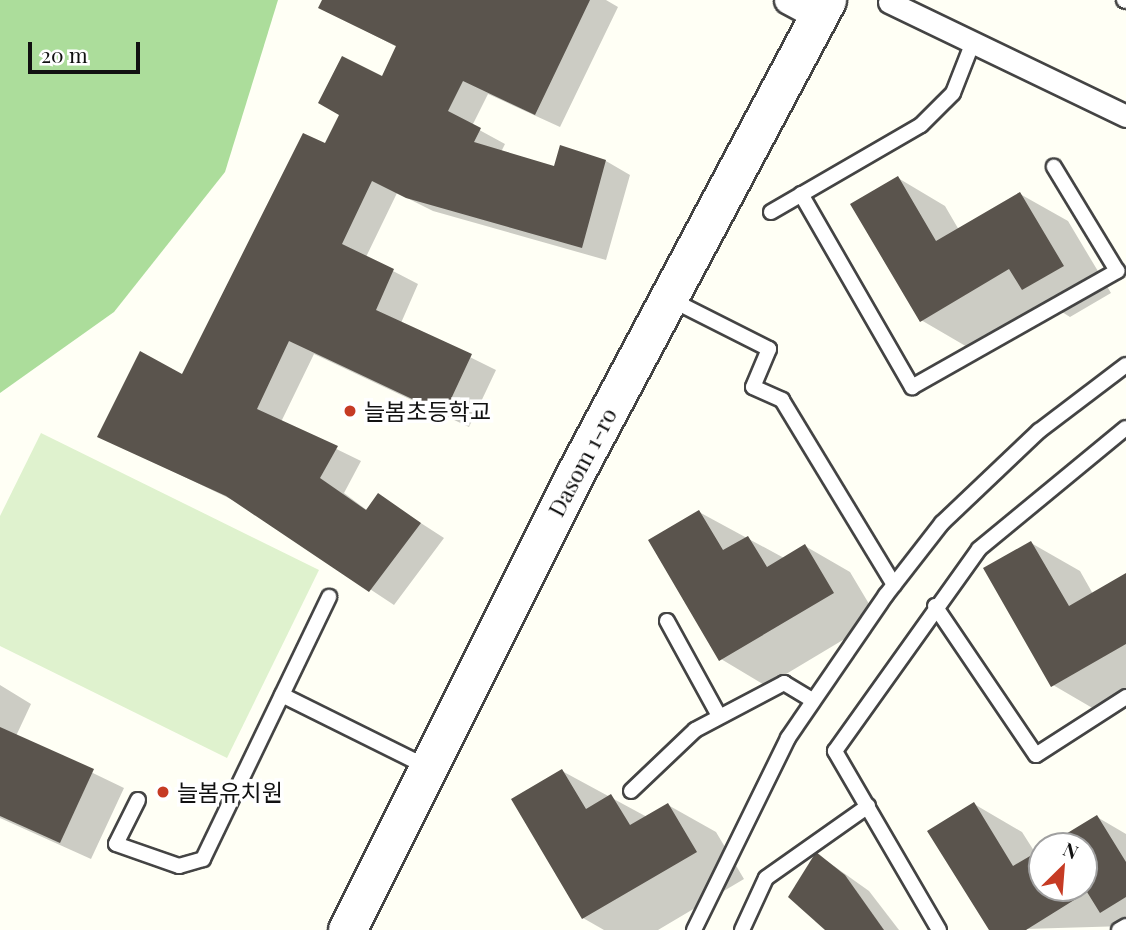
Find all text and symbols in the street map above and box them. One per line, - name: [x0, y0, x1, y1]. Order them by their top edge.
- scale bar: [32, 28, 144, 72]
- text: 20 m: [41, 40, 88, 68]
- place label: 늘봄초등학교: [364, 397, 491, 425]
- marker: 늘봄초등학교: [342, 403, 358, 419]
- street label: Dasom 1-ro: [542, 403, 622, 521]
- place label: 늘봄유치원: [177, 778, 283, 806]
- marker: 늘봄유치원: [155, 784, 171, 800]
- north arrow: [1028, 832, 1098, 902]
- text: N: [1059, 835, 1083, 864]

